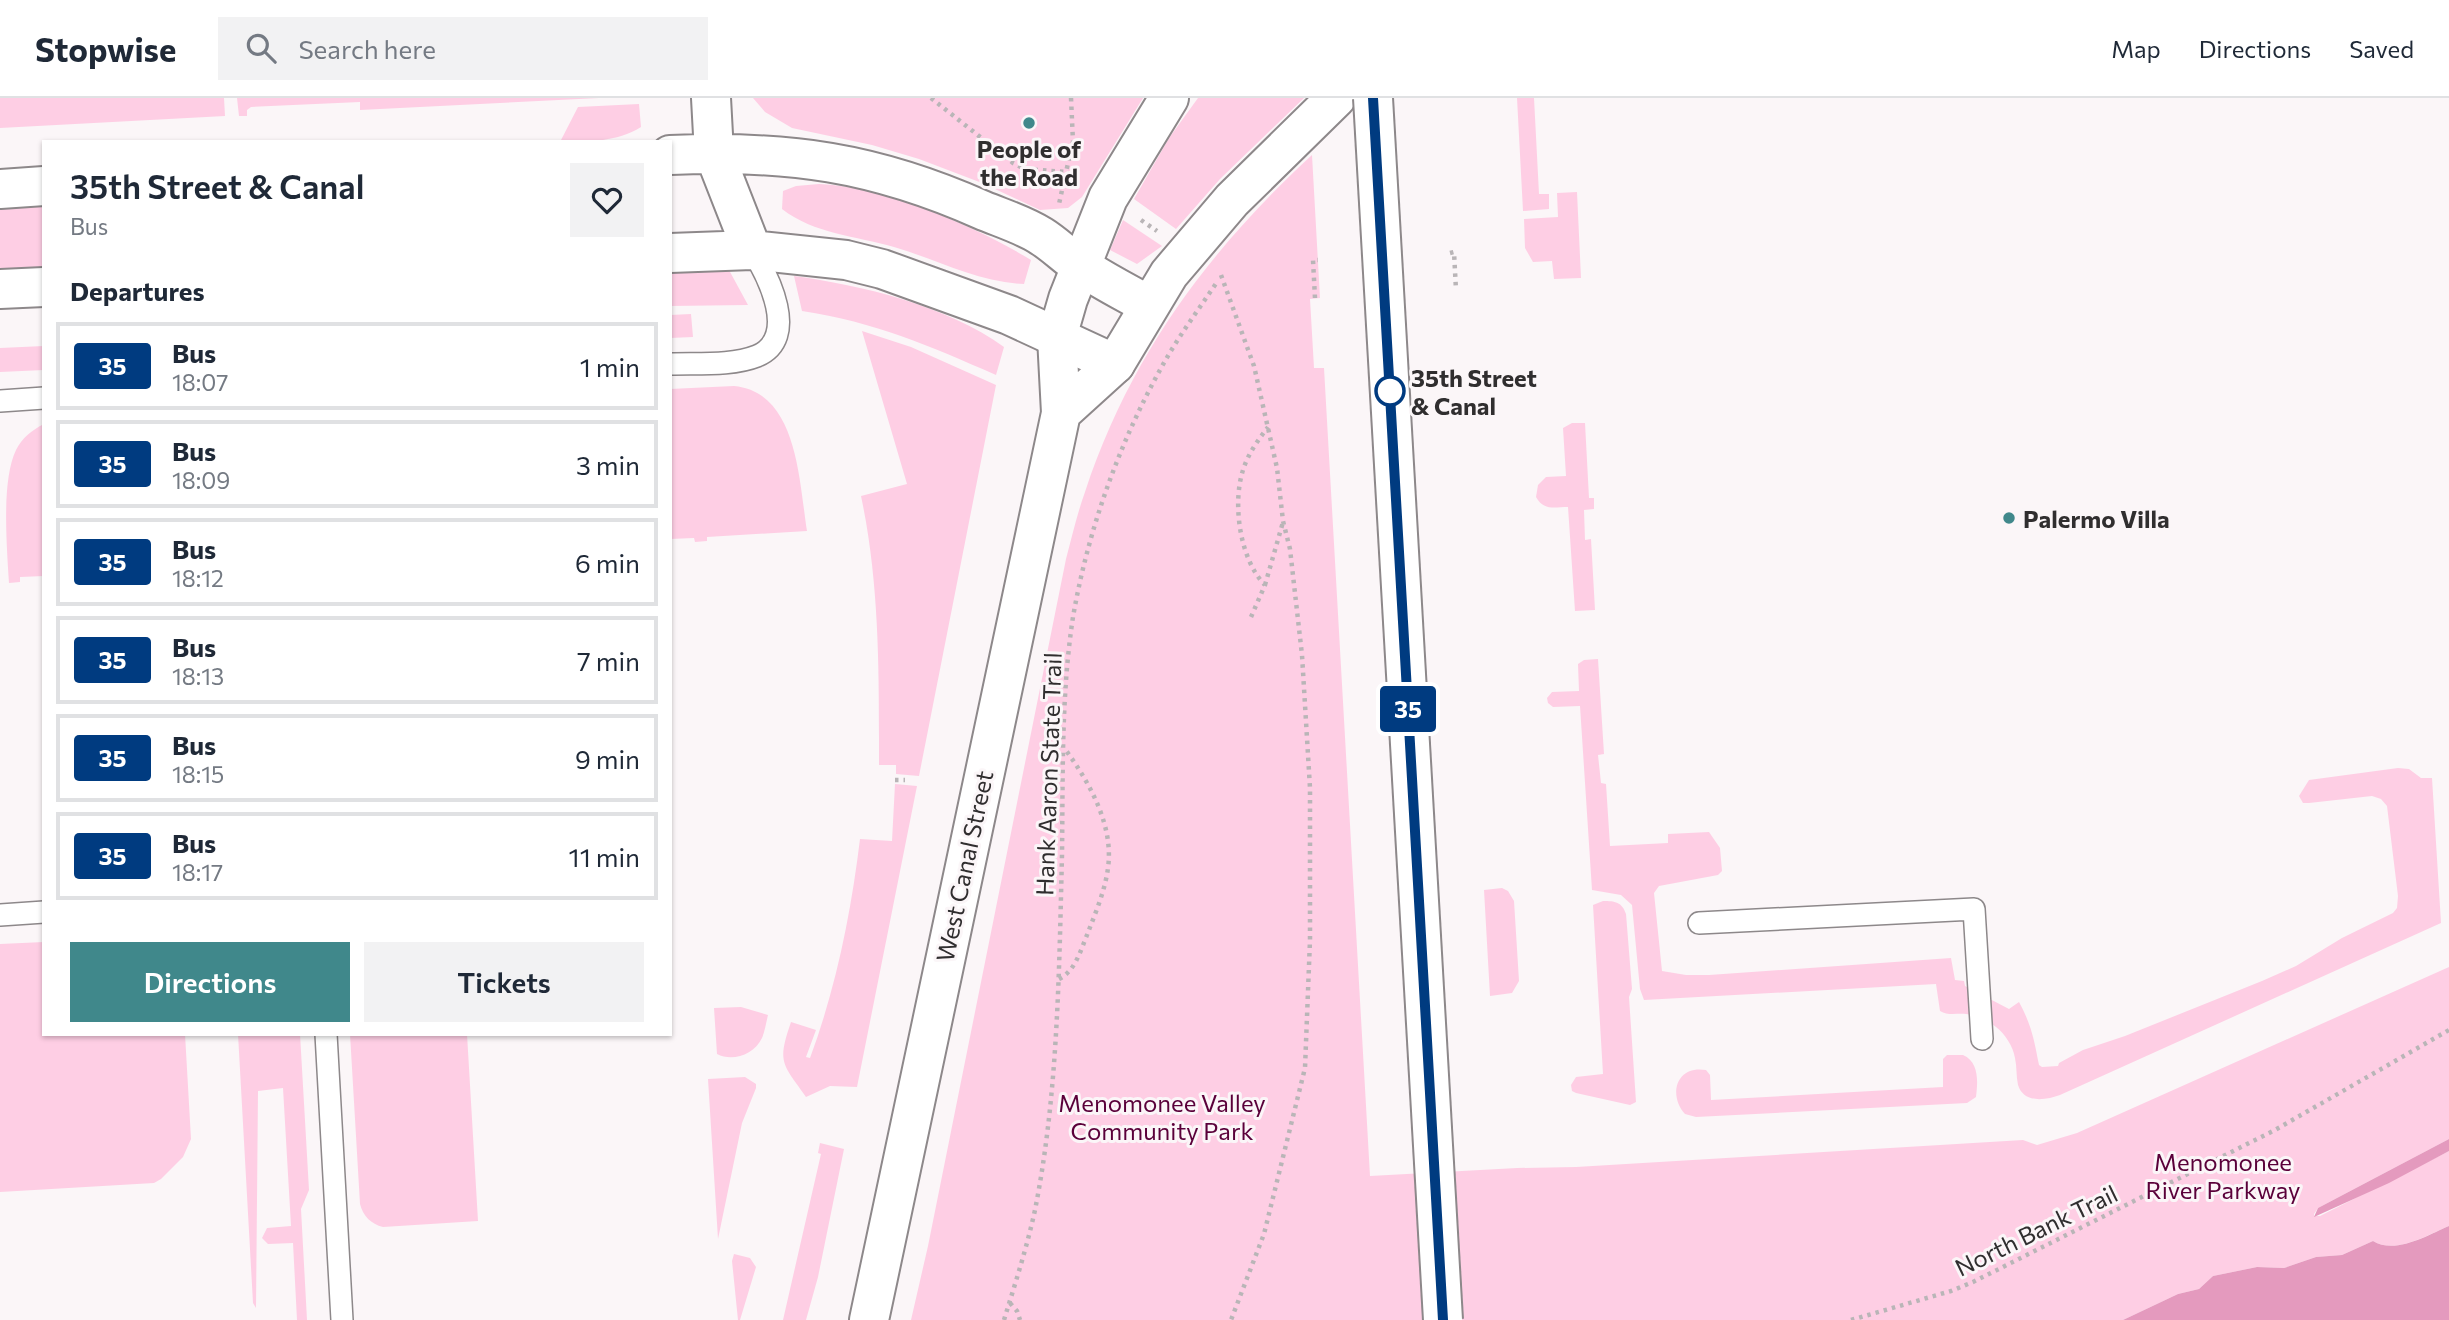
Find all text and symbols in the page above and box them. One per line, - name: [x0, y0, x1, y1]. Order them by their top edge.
- search box: [218, 17, 708, 80]
- text: Stopwise: [35, 28, 176, 69]
- icon: search: [242, 29, 280, 67]
- text: Search here: [298, 33, 436, 64]
- text: Map: [2111, 34, 2161, 63]
- text: Directions: [2199, 34, 2311, 63]
- text: Saved: [2349, 34, 2414, 63]
- marker: People of the Road: [1021, 115, 1037, 131]
- place label: People of the Road: [977, 134, 1081, 191]
- button: heart: [570, 163, 644, 237]
- text: 35th Street & Canal: [70, 165, 365, 206]
- text: Bus: [70, 212, 108, 240]
- text: Departures: [70, 275, 205, 306]
- text: Bus: [172, 337, 216, 368]
- text: 35: [99, 351, 126, 380]
- text: 1 min: [580, 351, 640, 382]
- place label: 35th Street & Canal: [1411, 363, 1537, 420]
- text: 18:07: [172, 368, 228, 396]
- marker: 35th Street & Canal: [1375, 376, 1405, 406]
- text: Bus: [172, 435, 216, 466]
- text: 35: [99, 449, 126, 478]
- text: 3 min: [576, 449, 640, 480]
- text: 18:09: [172, 466, 230, 494]
- place label: Palermo Villa: [2023, 504, 2170, 533]
- marker: Palermo Villa: [2001, 510, 2017, 526]
- text: Bus: [172, 533, 216, 564]
- text: 35: [99, 547, 126, 576]
- text: 6 min: [575, 547, 640, 578]
- text: 18:12: [172, 564, 224, 592]
- text: Bus: [172, 631, 216, 662]
- text: 35: [99, 645, 126, 674]
- text: 7 min: [577, 645, 640, 676]
- street label: Hank Aaron State Trail: [1029, 652, 1067, 896]
- text: 18:13: [172, 662, 224, 690]
- line badge: 35: [1376, 686, 1440, 732]
- text: 35: [1394, 694, 1422, 723]
- text: Bus: [172, 729, 216, 760]
- text: 35: [99, 743, 126, 772]
- text: 9 min: [575, 743, 640, 774]
- text: 18:15: [172, 760, 224, 788]
- street label: West Canal Street: [930, 768, 998, 964]
- text: Bus: [172, 827, 216, 858]
- text: 35: [99, 841, 126, 870]
- text: 11 min: [569, 841, 640, 872]
- text: 18:17: [172, 858, 223, 886]
- button: Directions: [70, 942, 350, 1022]
- button: Tickets: [364, 942, 644, 1022]
- park label: Menomonee Valley Community Park: [1058, 1088, 1266, 1145]
- park label: Menomonee River Parkway: [2146, 1147, 2300, 1204]
- street label: North Bank Trail: [1950, 1178, 2122, 1282]

